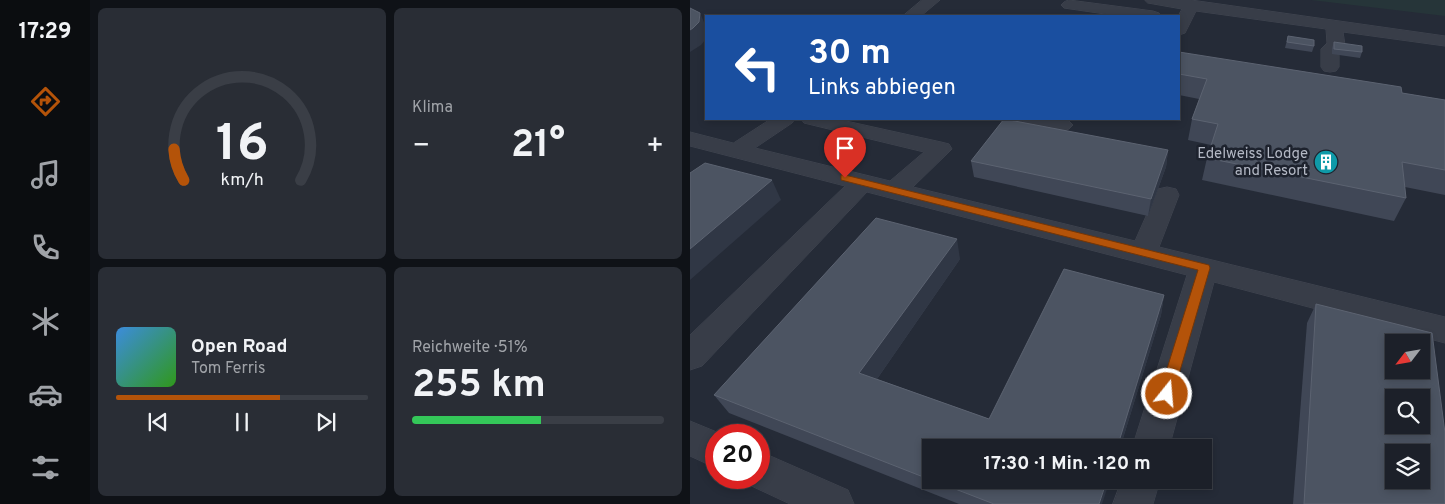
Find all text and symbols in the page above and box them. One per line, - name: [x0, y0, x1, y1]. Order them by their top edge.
- text: 17:29: [19, 19, 71, 46]
- text: 30 m: [808, 32, 891, 76]
- icon: left: [725, 35, 790, 100]
- text: Links abbiegen: [808, 75, 956, 102]
- icon: directions: [28, 84, 63, 119]
- text: Klima: [412, 98, 453, 118]
- text: 16: [216, 113, 268, 179]
- text: 21°: [511, 122, 565, 171]
- pin: [824, 127, 866, 178]
- text: −: [412, 129, 430, 165]
- text: +: [646, 129, 664, 165]
- icon: arrive: [831, 134, 859, 162]
- place label: Edelweiss Lodge and Resort: [1197, 145, 1308, 181]
- building icon: Edelweiss Lodge and Resort: [1313, 149, 1339, 175]
- icon: music: [28, 157, 63, 192]
- text: km/h: [220, 169, 264, 192]
- icon: phone: [28, 230, 63, 265]
- icon: climate: [28, 304, 63, 339]
- north arrow: [1385, 334, 1430, 379]
- map controls: [1385, 334, 1430, 489]
- text: Open Road: [191, 335, 287, 359]
- text: Reichweite · 51%: [412, 338, 528, 358]
- text: Tom Ferris: [191, 359, 265, 379]
- text: 255 km: [412, 362, 546, 411]
- position arrow: [1140, 367, 1192, 419]
- icon: car: [28, 377, 63, 412]
- button: search: [1385, 389, 1430, 434]
- icon: previous: [144, 408, 172, 436]
- icon: pause: [228, 408, 256, 436]
- icon: next: [312, 408, 340, 436]
- speed limit sign: 20: [705, 424, 770, 489]
- button: layers: [1385, 444, 1430, 489]
- icon: filters: [28, 450, 63, 485]
- text: 17:30 · 1 Min. · 120 m: [983, 452, 1151, 476]

